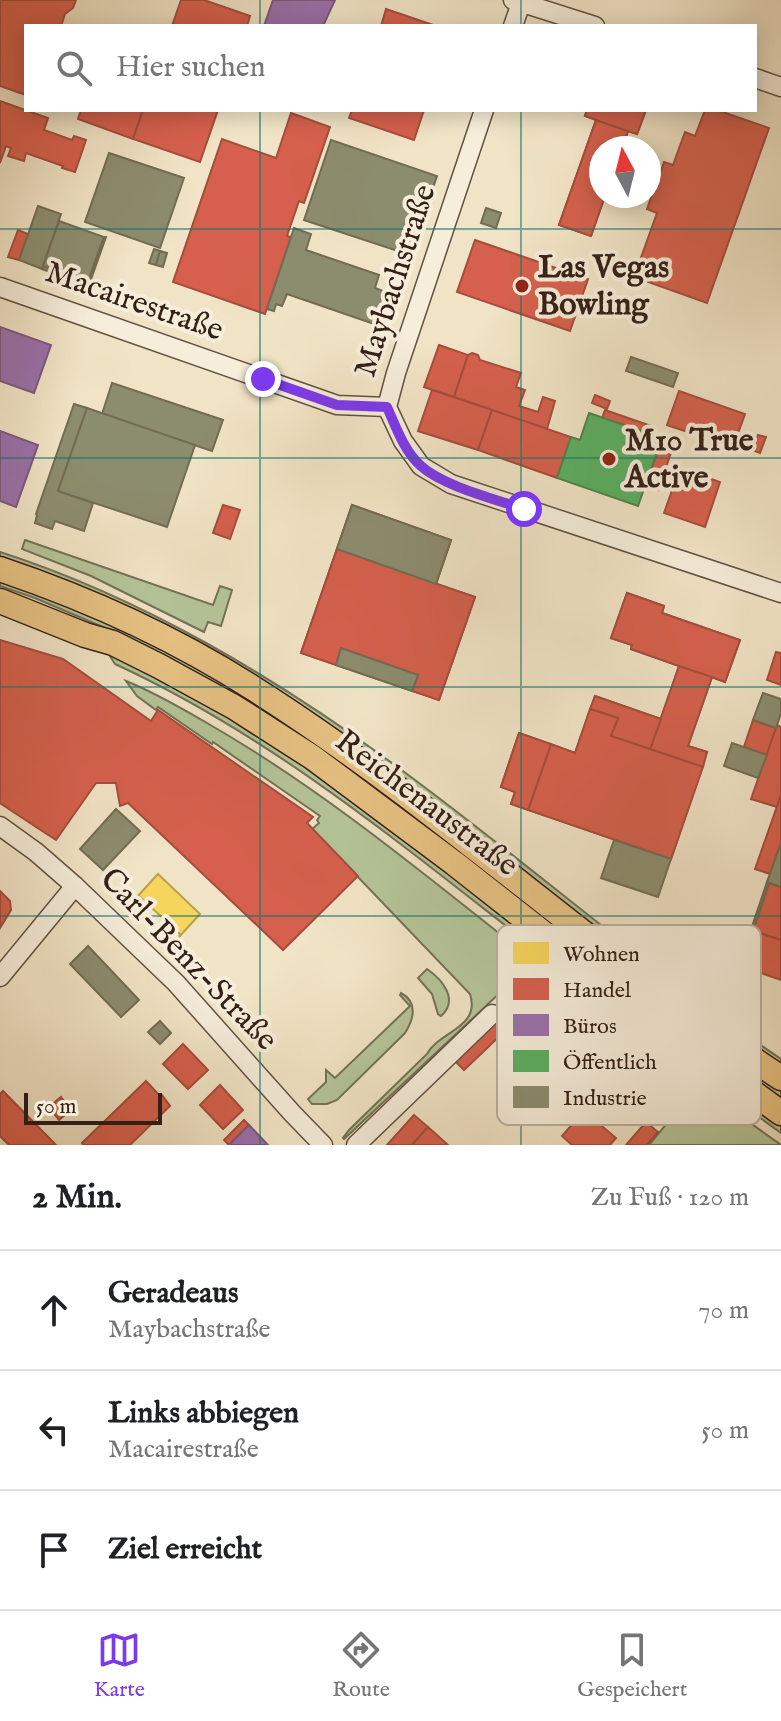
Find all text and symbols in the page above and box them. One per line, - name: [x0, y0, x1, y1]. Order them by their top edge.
- search box: [24, 24, 757, 112]
- icon: search: [52, 46, 96, 90]
- text: Hier suchen: [116, 49, 266, 87]
- north arrow: [589, 136, 661, 208]
- street label: Maybachstraße: [346, 180, 446, 382]
- place label: Las Vegas Bowling: [538, 248, 669, 326]
- street label: Macairestraße: [40, 252, 228, 352]
- marker: Las Vegas Bowling: [513, 277, 531, 295]
- route end: [245, 361, 281, 397]
- place label: M10 True Active: [623, 421, 754, 499]
- marker: M10 True Active: [600, 450, 618, 468]
- route start: [506, 491, 542, 527]
- street label: Reichenaustraße: [326, 722, 526, 886]
- street label: Carl-Benz-Straße: [90, 860, 286, 1060]
- legend: [497, 925, 761, 1125]
- text: Wohnen: [563, 941, 640, 969]
- text: Handel: [563, 977, 631, 1005]
- text: Büros: [563, 1013, 617, 1041]
- text: Öffentlich: [563, 1049, 657, 1077]
- text: Industrie: [563, 1085, 647, 1113]
- scale bar: [24, 1089, 162, 1125]
- text: 50 m: [36, 1093, 77, 1121]
- text: 2 Min.: [32, 1176, 122, 1219]
- text: Zu Fuß · 120 m: [591, 1181, 749, 1214]
- text: Geradeaus: [108, 1275, 238, 1313]
- icon: ahead: [32, 1288, 76, 1332]
- text: 70 m: [698, 1294, 749, 1327]
- text: Maybachstraße: [108, 1313, 271, 1346]
- text: Links abbiegen: [108, 1395, 299, 1433]
- icon: left: [32, 1408, 76, 1452]
- text: 50 m: [701, 1414, 749, 1447]
- text: Macairestraße: [108, 1433, 259, 1466]
- icon: arrive: [32, 1528, 76, 1572]
- text: Ziel erreicht: [108, 1531, 262, 1569]
- tab: Karte: [94, 1628, 145, 1704]
- tab: Route: [332, 1628, 390, 1704]
- tab: Gespeichert: [577, 1628, 687, 1704]

